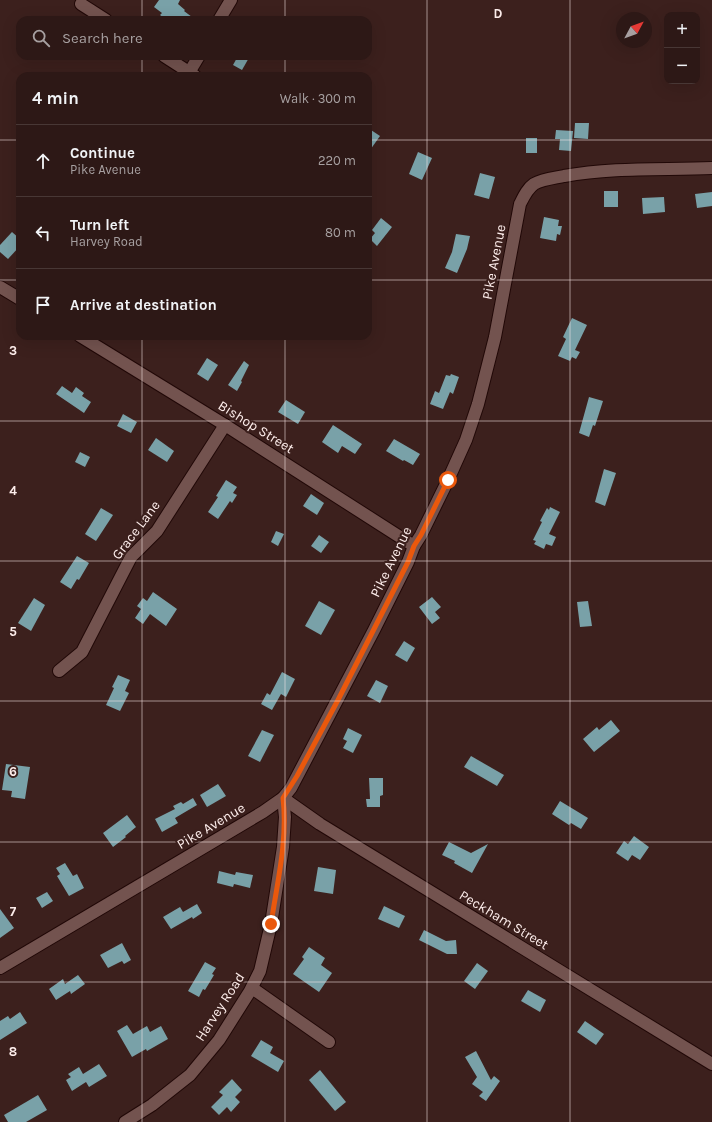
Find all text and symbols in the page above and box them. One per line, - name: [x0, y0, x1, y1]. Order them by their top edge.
- text: D: [494, 6, 503, 21]
- north arrow: [616, 12, 652, 48]
- map controls: [664, 12, 700, 84]
- button: +: [664, 12, 700, 48]
- search box: [16, 16, 372, 60]
- icon: search: [30, 27, 52, 49]
- text: Search here: [62, 29, 143, 47]
- button: −: [664, 48, 700, 84]
- text: 4 min: [32, 88, 79, 108]
- text: Walk · 300 m: [280, 91, 356, 106]
- text: Continue: [70, 144, 135, 162]
- icon: ahead: [32, 150, 54, 172]
- text: 220 m: [318, 153, 356, 168]
- text: Pike Avenue: [70, 162, 141, 177]
- text: Turn left: [70, 216, 129, 234]
- icon: left: [32, 222, 54, 244]
- street label: Pike Avenue: [478, 223, 510, 301]
- text: 80 m: [325, 225, 356, 240]
- text: Harvey Road: [70, 234, 143, 249]
- icon: arrive: [32, 294, 54, 316]
- text: Arrive at destination: [70, 296, 217, 314]
- text: 3: [9, 343, 17, 358]
- street label: Bishop Street: [215, 397, 297, 457]
- route start: [439, 471, 457, 489]
- text: 4: [9, 483, 17, 498]
- street label: Grace Lane: [108, 497, 164, 563]
- street label: Pike Avenue: [367, 524, 415, 600]
- text: 5: [9, 624, 17, 639]
- text: 6: [9, 764, 17, 779]
- street label: Pike Avenue: [174, 799, 248, 853]
- street label: Peckham Street: [456, 887, 552, 953]
- text: 7: [10, 904, 17, 919]
- route end: [262, 915, 280, 933]
- street label: Harvey Road: [192, 969, 248, 1045]
- text: 8: [9, 1044, 17, 1059]

